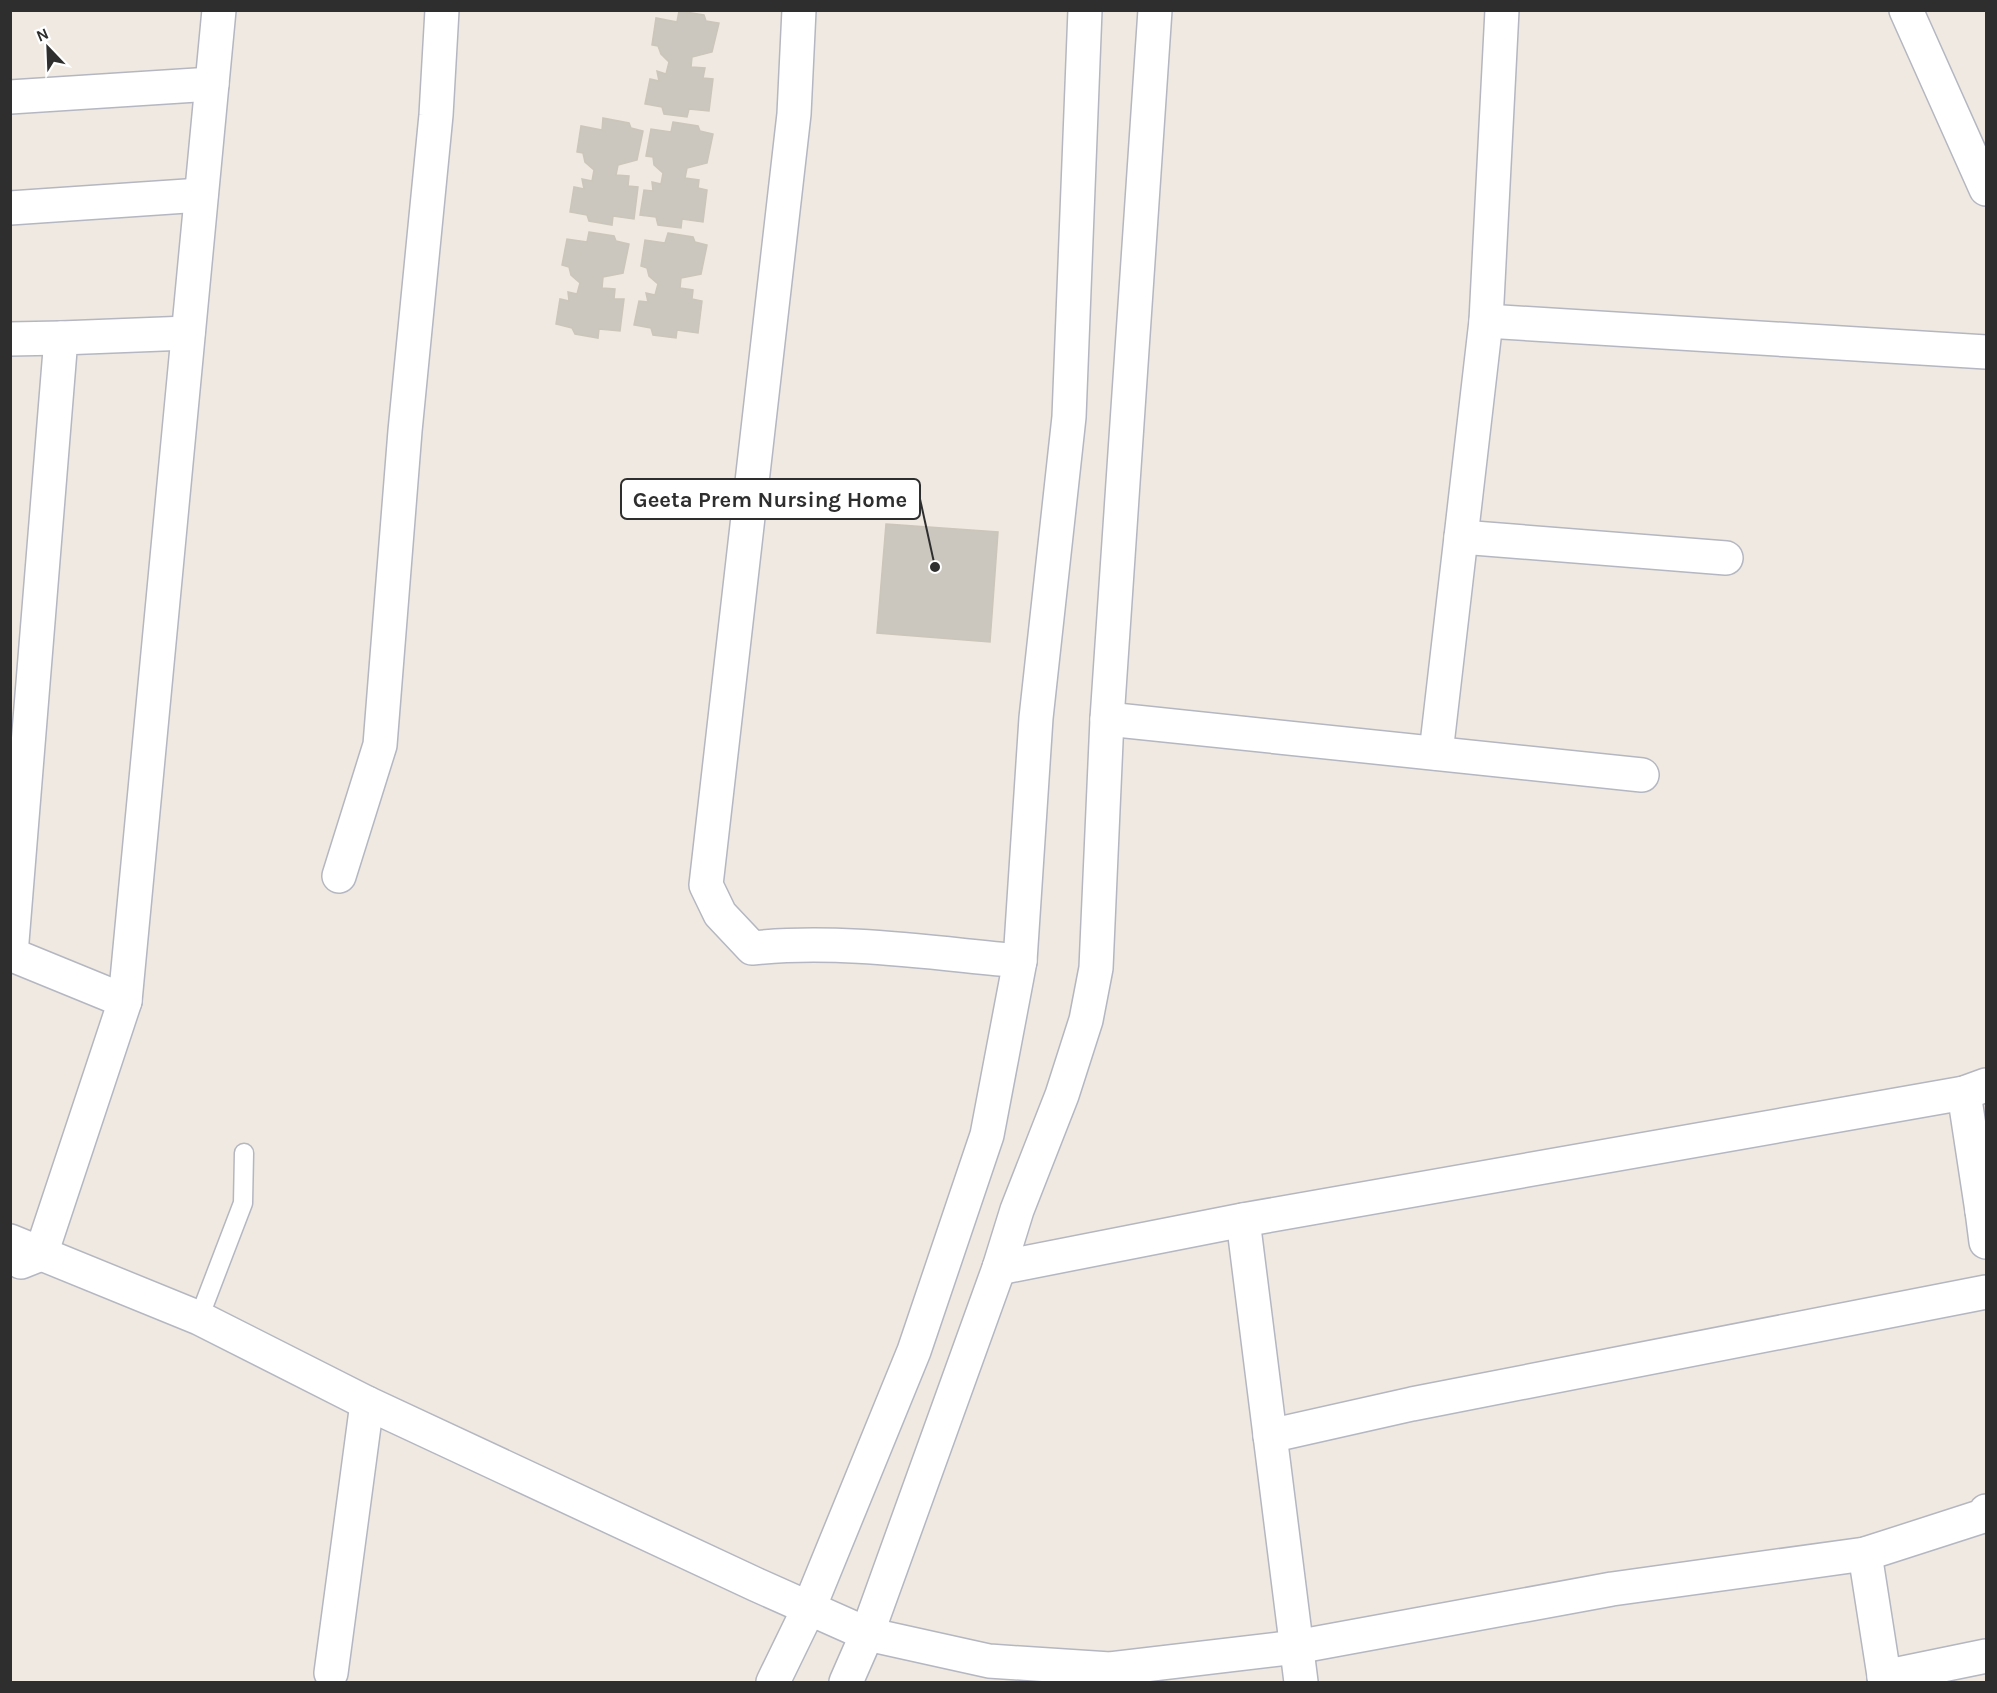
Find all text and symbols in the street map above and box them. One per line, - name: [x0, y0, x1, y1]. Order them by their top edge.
- north arrow: [18, 18, 78, 78]
- text: N: [33, 24, 51, 46]
- callout: Geeta Prem Nursing Home: [621, 479, 920, 519]
- text: Geeta Prem Nursing Home: [633, 487, 907, 513]

